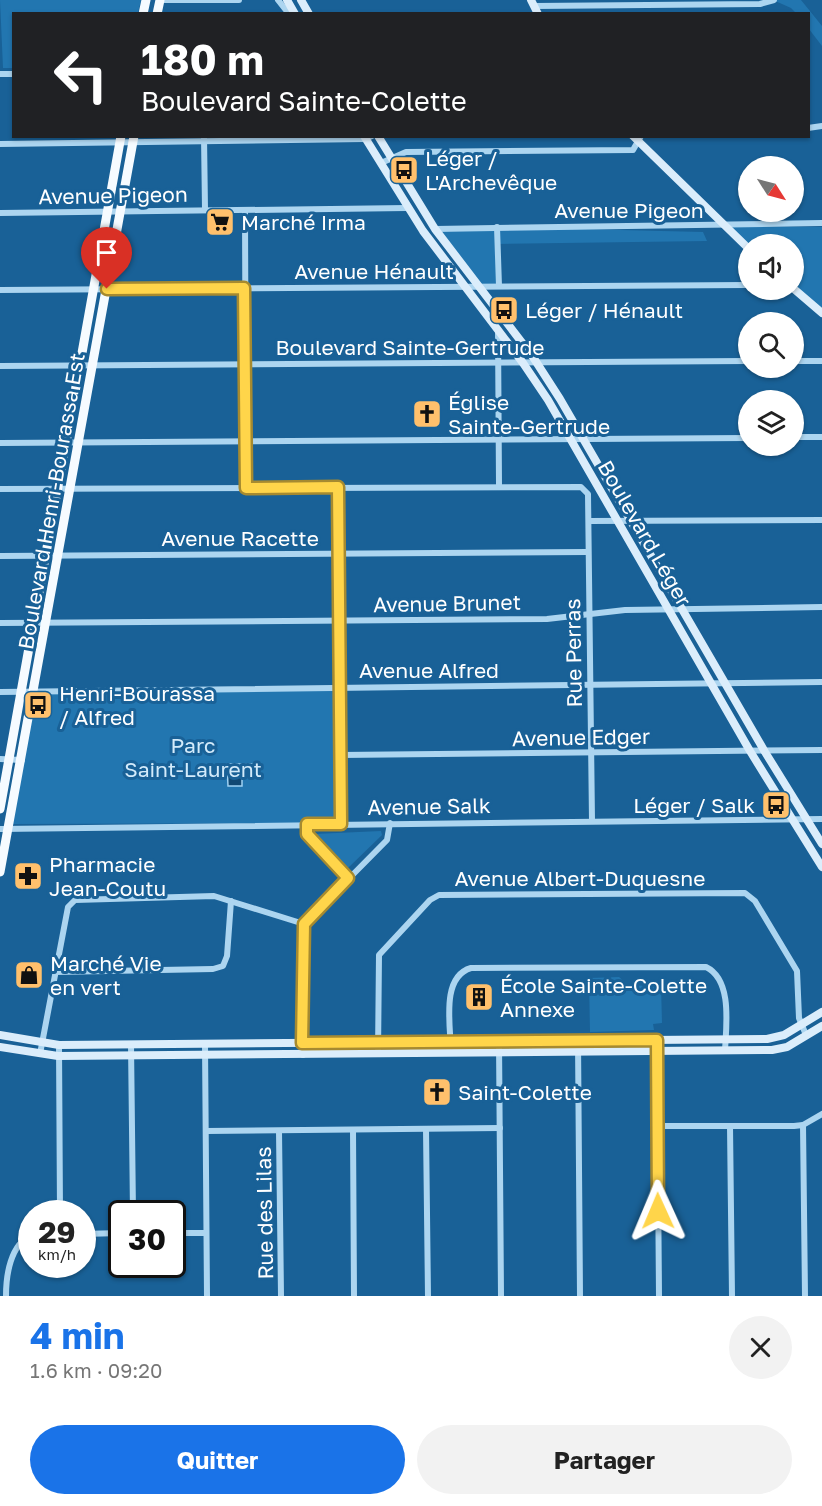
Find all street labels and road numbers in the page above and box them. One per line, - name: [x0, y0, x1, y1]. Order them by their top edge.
- street label: Avenue Pigeon: [38, 181, 188, 209]
- street label: Avenue Pigeon: [554, 197, 704, 223]
- street label: Avenue Hénault: [294, 258, 454, 284]
- street label: Boulevard Sainte-Gertrude: [276, 334, 544, 360]
- street label: Boulevard Henri-Bourassa Est: [12, 351, 90, 651]
- street label: Boulevard Léger: [593, 455, 697, 611]
- street label: Avenue Racette: [161, 525, 319, 551]
- street label: Avenue Brunet: [373, 589, 521, 617]
- street label: Rue Perras: [559, 598, 587, 708]
- street label: Avenue Alfred: [359, 657, 499, 683]
- street label: Avenue Edger: [512, 723, 650, 751]
- street label: Avenue Salk: [367, 792, 491, 820]
- street label: Avenue Albert-Duquesne: [455, 865, 705, 891]
- street label: Rue des Lilas: [250, 1146, 278, 1280]

